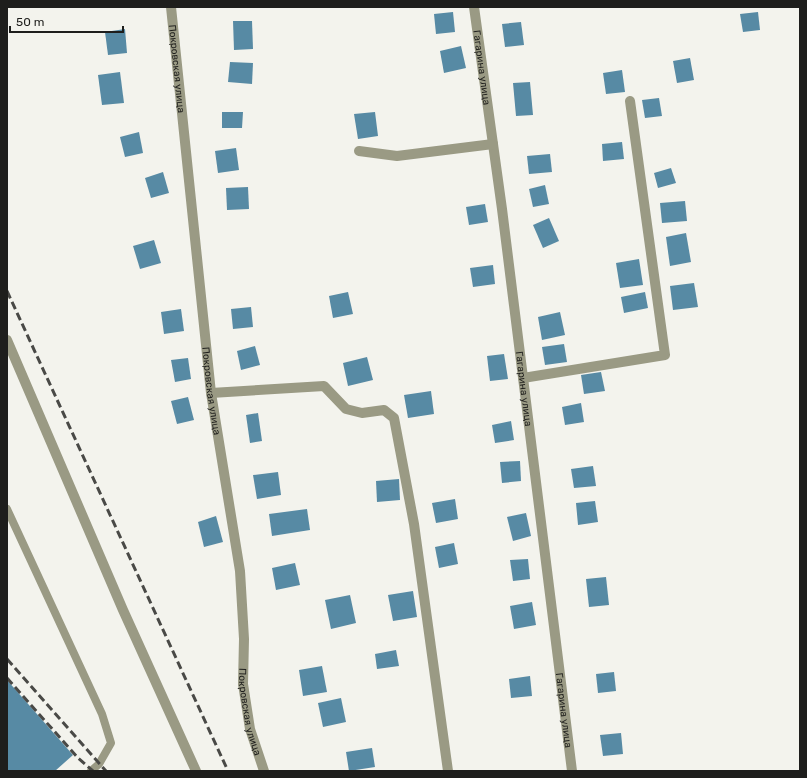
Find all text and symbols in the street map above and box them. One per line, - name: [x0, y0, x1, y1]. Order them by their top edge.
- scale bar: [10, 8, 123, 34]
- text: 50 m: [16, 15, 44, 29]
- street label: Покровская улица: [166, 24, 187, 114]
- street label: Гагарина улица: [470, 29, 493, 106]
- street label: Покровская улица: [199, 346, 223, 436]
- street label: Гагарина улица: [513, 351, 534, 427]
- street label: Покровская улица: [236, 668, 263, 757]
- street label: Гагарина улица: [553, 672, 574, 749]

